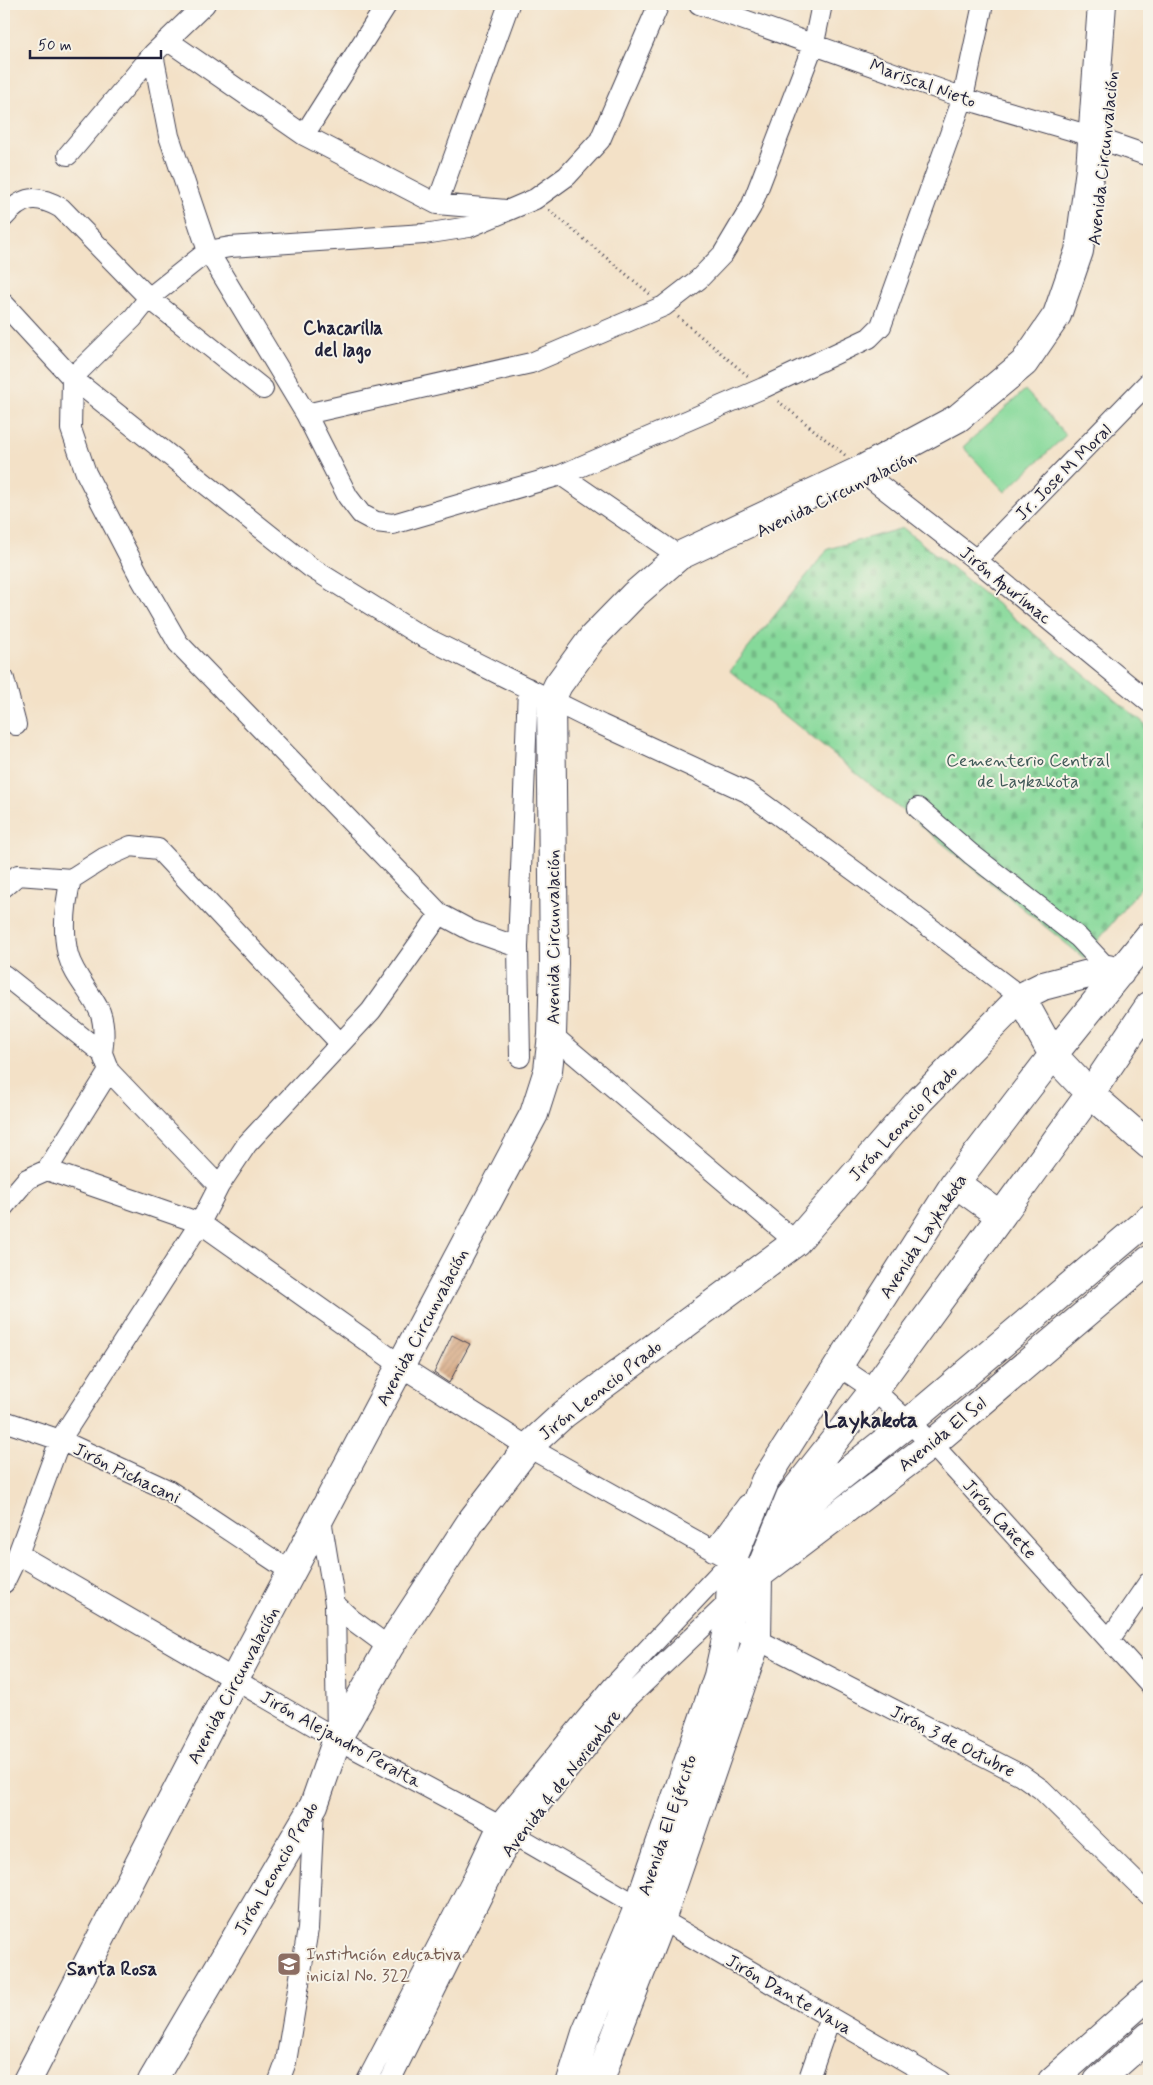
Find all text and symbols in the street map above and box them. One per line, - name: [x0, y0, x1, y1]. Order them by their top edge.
- scale bar: [30, 28, 161, 60]
- text: 50 m: [38, 36, 72, 56]
- street label: Mariscal Nieto: [866, 54, 979, 114]
- street label: Avenida Circunvalación: [1083, 70, 1125, 246]
- district label: Chacarilla del lago: [303, 316, 383, 364]
- street label: Jr. Jose M Moral: [1010, 419, 1117, 526]
- street label: Avenida Circunvalación: [752, 446, 920, 544]
- street label: Jirón Apurímac: [954, 541, 1056, 631]
- park label: Cementerio Central de Laykakota: [946, 749, 1110, 794]
- street label: Avenida Circunvalación: [542, 849, 566, 1025]
- street label: Jirón Leoncio Prado: [844, 1061, 964, 1187]
- street label: Avenida Laykakota: [874, 1170, 973, 1304]
- street label: Avenida Circunvalación: [371, 1244, 475, 1410]
- street label: Jirón Leoncio Prado: [534, 1335, 667, 1446]
- street label: Avenida El Sol: [893, 1392, 992, 1478]
- district label: Laykakota: [824, 1407, 918, 1435]
- street label: Jirón Pichacani: [69, 1438, 184, 1510]
- street label: Jirón Cañete: [957, 1474, 1042, 1565]
- street label: Avenida Circunvalación: [182, 1602, 286, 1768]
- street label: Jirón Alejandro Peralta: [256, 1686, 425, 1794]
- street label: Jirón 3 de Octubre: [886, 1700, 1019, 1784]
- street label: Avenida 4 de Noviembre: [496, 1705, 627, 1863]
- street label: Avenida El Ejército: [633, 1752, 703, 1899]
- street label: Jirón Leoncio Prado: [229, 1798, 325, 1939]
- place label: Institución educativa inicial No. 322: [306, 1943, 462, 1988]
- street label: Jirón Dante Nava: [721, 1949, 856, 2041]
- school or university icon: Institución educativa inicial No. 322: [276, 1951, 302, 1977]
- district label: Santa Rosa: [67, 1957, 157, 1982]

